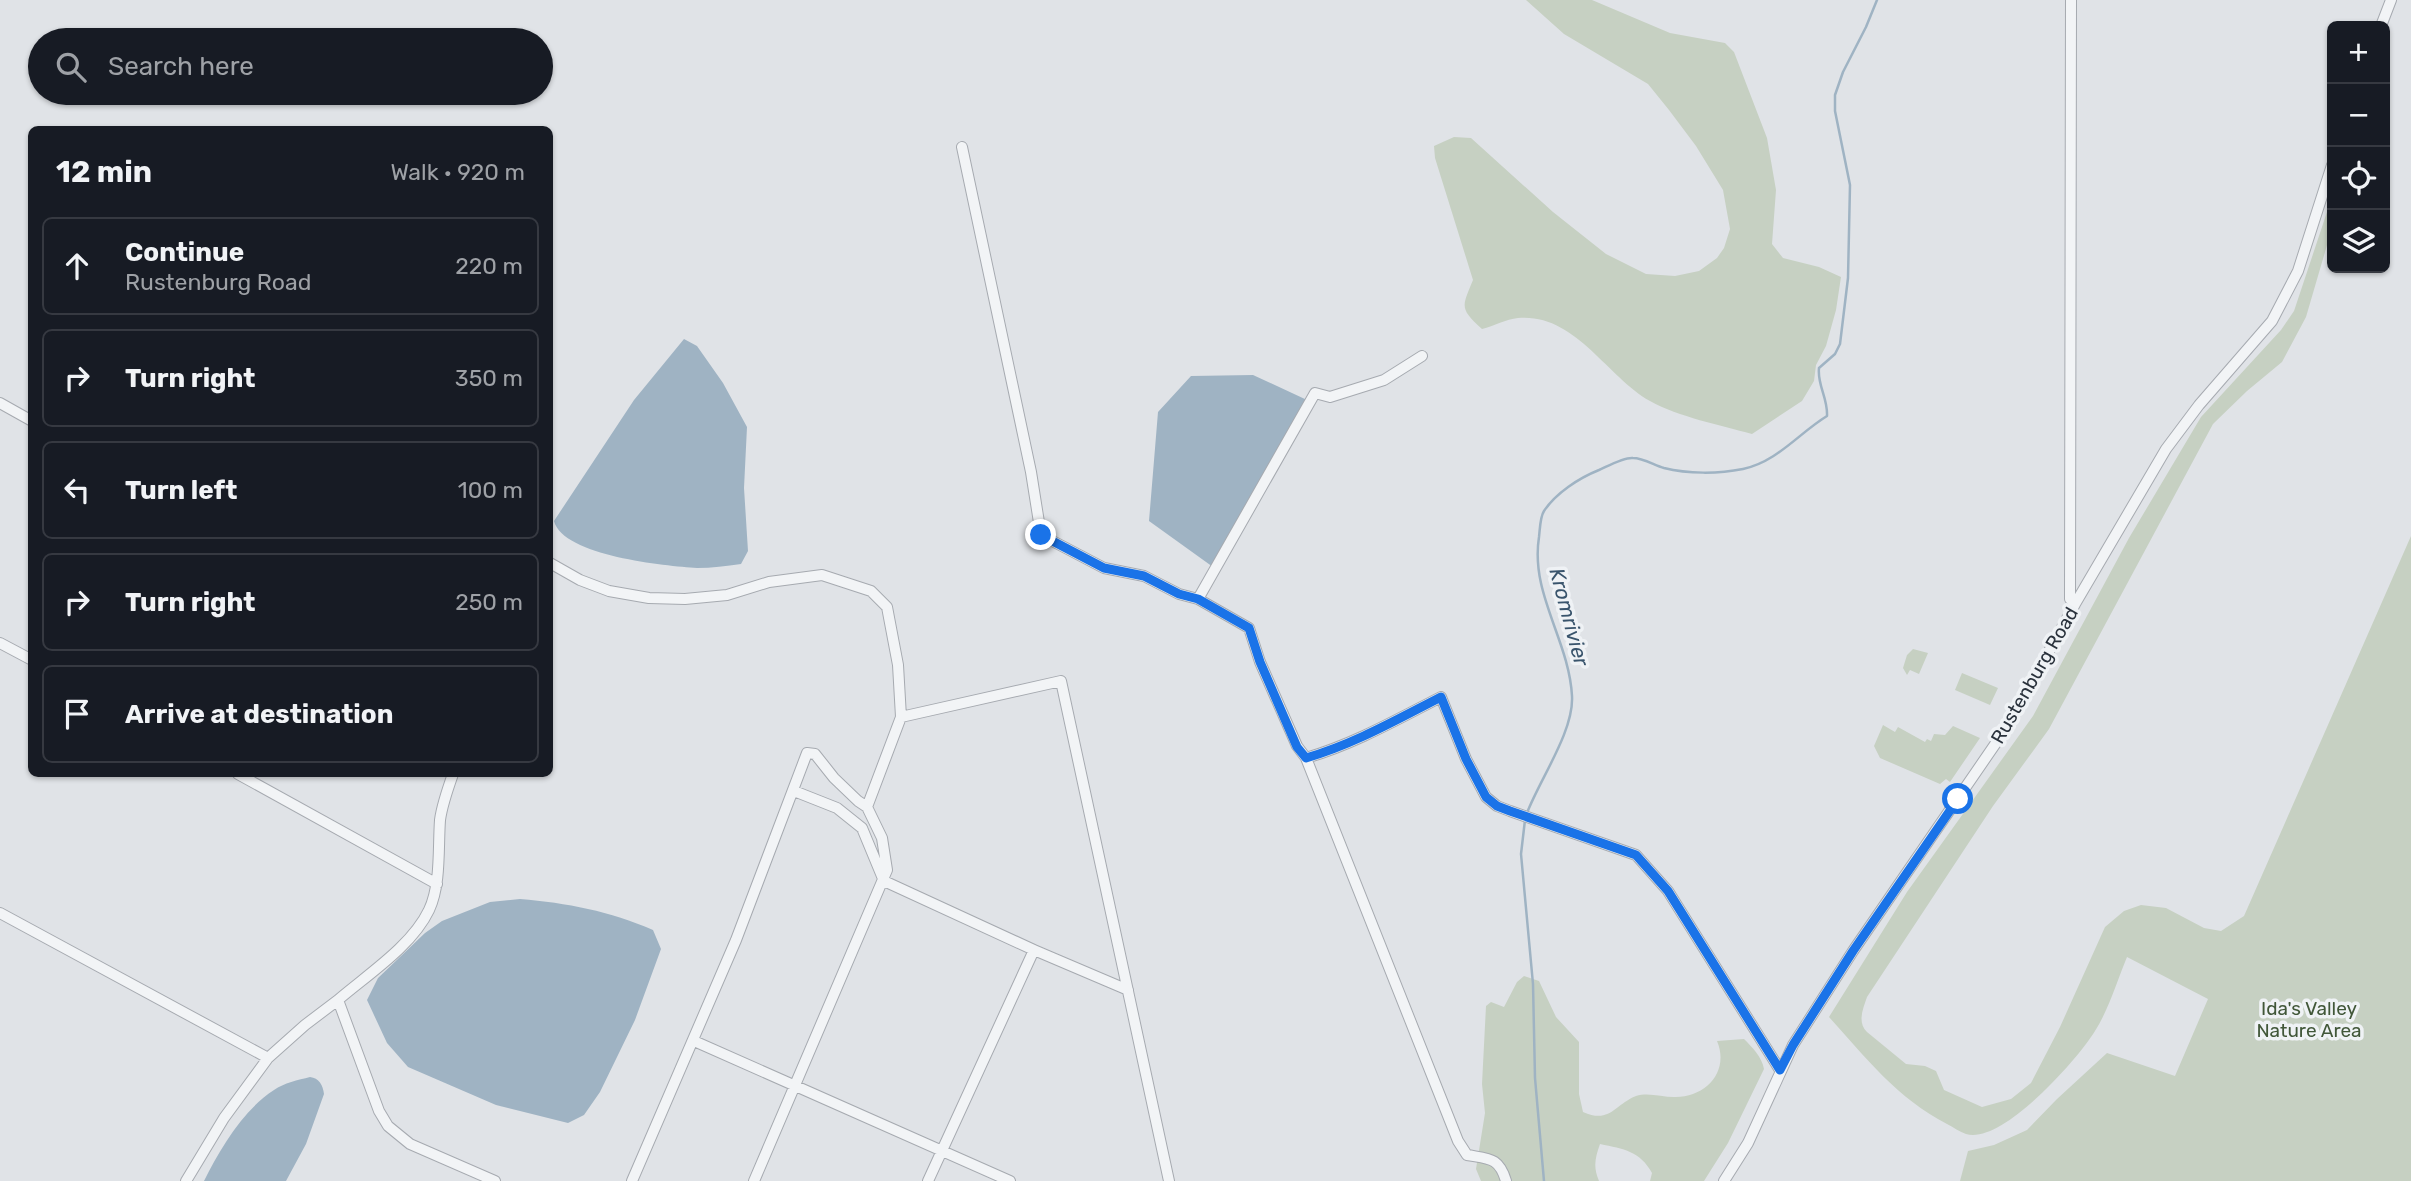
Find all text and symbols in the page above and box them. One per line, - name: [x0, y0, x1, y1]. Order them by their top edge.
- map controls: [2327, 21, 2390, 273]
- button: +: [2327, 21, 2390, 84]
- search box: [28, 28, 553, 105]
- icon: search: [52, 48, 90, 86]
- text: Search here: [108, 51, 254, 82]
- button: −: [2327, 84, 2390, 147]
- button: locate: [2327, 147, 2390, 210]
- text: 12 min: [56, 154, 152, 190]
- text: Walk · 920 m: [390, 158, 525, 186]
- button: layers: [2327, 210, 2390, 273]
- text: Continue: [125, 237, 244, 268]
- icon: ahead: [58, 247, 96, 285]
- text: 220 m: [455, 252, 523, 280]
- text: Rustenburg Road: [125, 268, 311, 296]
- icon: right: [58, 359, 96, 397]
- text: Turn right: [125, 363, 255, 394]
- text: 350 m: [455, 364, 523, 392]
- icon: left: [58, 471, 96, 509]
- text: Turn left: [125, 475, 237, 506]
- text: 100 m: [458, 476, 523, 504]
- route end: [1025, 519, 1056, 550]
- water label: Kromrivier: [1544, 565, 1595, 670]
- icon: right: [58, 583, 96, 621]
- text: Turn right: [125, 587, 255, 618]
- text: 250 m: [455, 588, 523, 616]
- street label: Rustenburg Road: [1986, 603, 2083, 748]
- icon: arrive: [58, 695, 96, 733]
- text: Arrive at destination: [125, 699, 393, 730]
- route start: [1942, 783, 1973, 814]
- park label: Ida's Valley Nature Area: [2256, 997, 2362, 1042]

